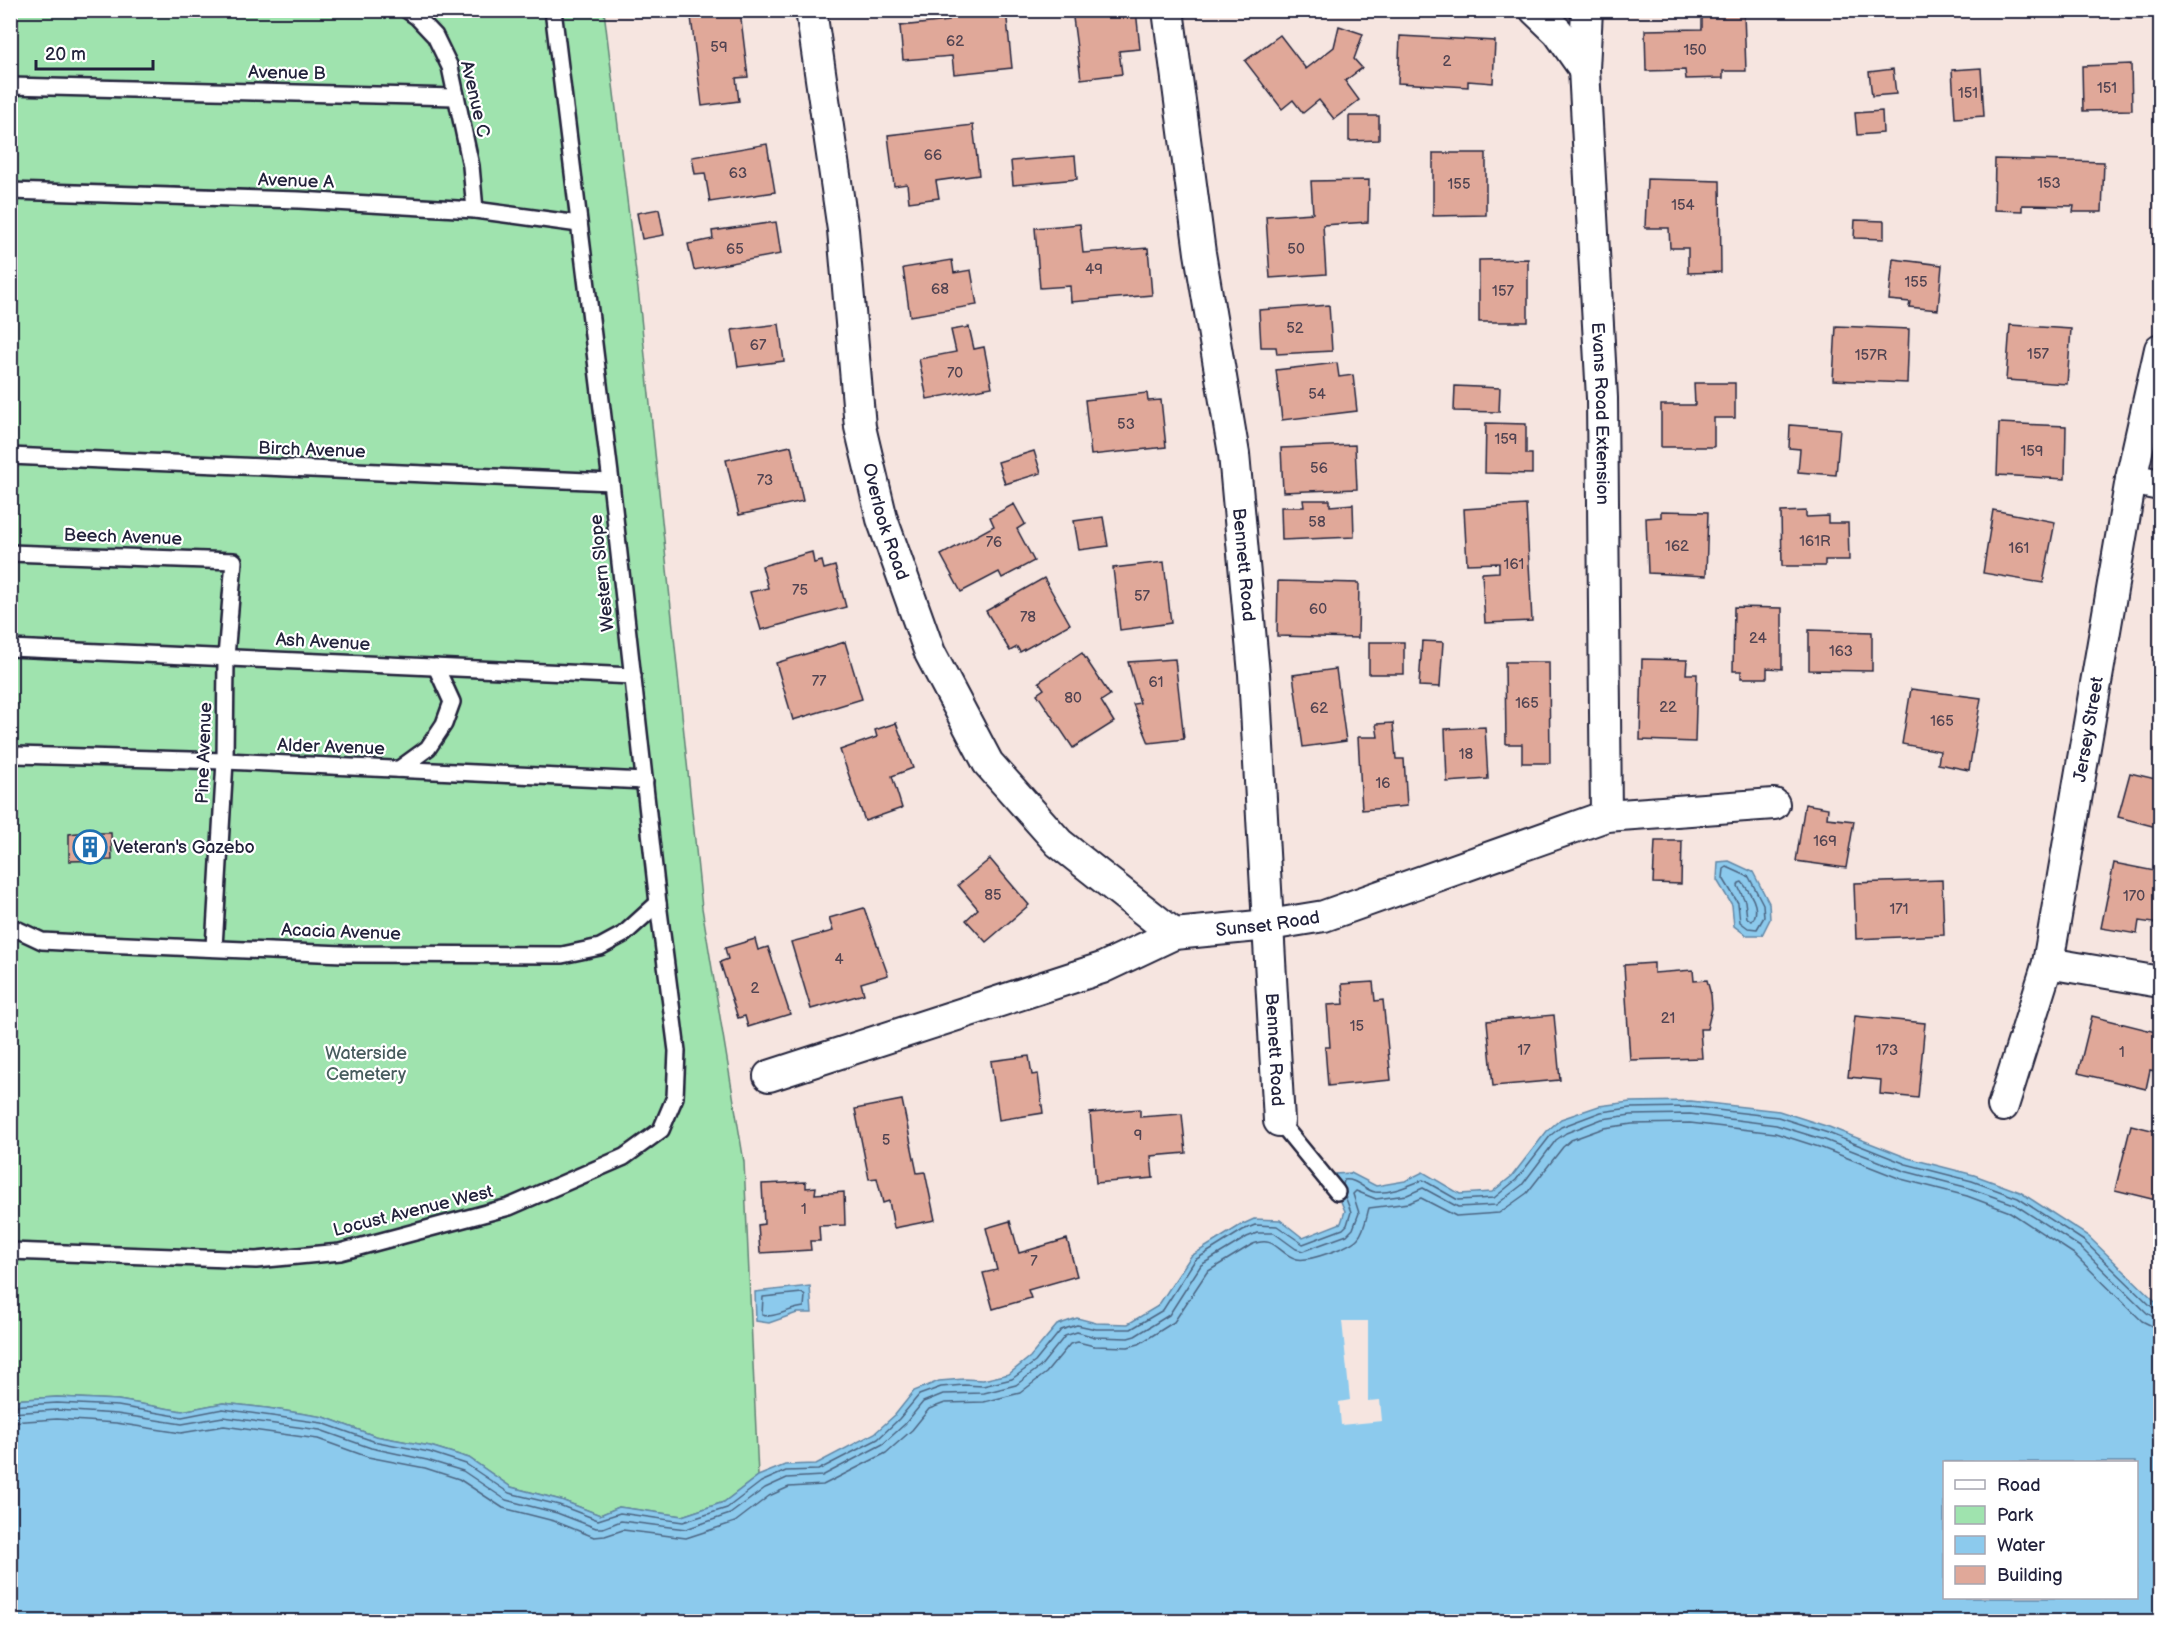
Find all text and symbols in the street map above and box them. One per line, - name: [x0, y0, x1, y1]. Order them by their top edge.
- house number: 62: [946, 32, 964, 51]
- scale bar: [36, 33, 153, 71]
- house number: 59: [710, 38, 728, 57]
- house number: 150: [1683, 41, 1707, 60]
- text: 20 m: [45, 44, 86, 65]
- house number: 2: [1443, 52, 1452, 71]
- street label: Avenue C: [456, 59, 494, 140]
- street label: Avenue B: [248, 62, 326, 84]
- house number: 151: [2097, 79, 2117, 98]
- house number: 151: [1958, 84, 1978, 103]
- house number: 66: [924, 146, 942, 165]
- house number: 63: [729, 164, 747, 183]
- street label: Avenue A: [258, 169, 334, 193]
- house number: 153: [2037, 174, 2061, 193]
- house number: 155: [1448, 175, 1471, 194]
- house number: 154: [1671, 196, 1695, 215]
- house number: 65: [726, 240, 744, 259]
- house number: 50: [1287, 240, 1305, 259]
- house number: 49: [1085, 260, 1103, 279]
- house number: 155: [1905, 273, 1928, 292]
- house number: 68: [931, 280, 949, 299]
- house number: 157: [1492, 282, 1515, 301]
- house number: 52: [1286, 319, 1304, 338]
- street label: Evans Road Extension: [1587, 322, 1614, 505]
- house number: 67: [750, 336, 767, 355]
- house number: 157: [2027, 345, 2050, 364]
- house number: 157R: [1855, 346, 1888, 365]
- house number: 70: [947, 364, 963, 383]
- house number: 54: [1308, 385, 1326, 404]
- house number: 53: [1117, 415, 1135, 434]
- house number: 159: [1494, 430, 1518, 449]
- street label: Birch Avenue: [258, 438, 366, 462]
- house number: 159: [2020, 442, 2044, 461]
- house number: 56: [1310, 459, 1328, 478]
- street label: Overlook Road: [858, 461, 913, 583]
- house number: 73: [757, 471, 773, 490]
- street label: Bennett Road: [1228, 507, 1260, 622]
- street label: Western Slope: [585, 513, 619, 633]
- house number: 58: [1308, 513, 1326, 532]
- street label: Beech Avenue: [63, 524, 183, 550]
- house number: 161R: [1799, 532, 1831, 551]
- house number: 76: [986, 533, 1002, 552]
- house number: 162: [1665, 537, 1689, 556]
- house number: 161: [2009, 539, 2029, 558]
- house number: 161: [1504, 555, 1524, 574]
- house number: 75: [792, 581, 808, 600]
- house number: 57: [1134, 587, 1151, 606]
- house number: 60: [1309, 600, 1327, 619]
- house number: 78: [1020, 608, 1036, 627]
- street label: Ash Avenue: [275, 629, 371, 655]
- house number: 24: [1749, 629, 1767, 648]
- house number: 163: [1829, 642, 1853, 661]
- house number: 77: [812, 672, 827, 691]
- house number: 61: [1149, 673, 1163, 692]
- street label: Jersey Street: [2069, 675, 2108, 784]
- house number: 80: [1064, 689, 1082, 708]
- house number: 165: [1515, 694, 1539, 713]
- house number: 22: [1659, 698, 1677, 717]
- house number: 62: [1310, 699, 1328, 718]
- street label: Pine Avenue: [192, 702, 216, 804]
- house number: 165: [1930, 712, 1954, 731]
- street label: Alder Avenue: [277, 735, 385, 759]
- house number: 18: [1459, 745, 1474, 764]
- house number: 16: [1376, 774, 1390, 793]
- building icon: Veteran's Gazebo: [72, 829, 108, 865]
- house number: 169: [1813, 832, 1837, 851]
- place label: Veteran's Gazebo: [113, 837, 255, 858]
- house number: 85: [984, 886, 1002, 905]
- house number: 170: [2123, 887, 2145, 906]
- house number: 171: [1890, 900, 1908, 919]
- street label: Sunset Road: [1215, 906, 1321, 940]
- street label: Acacia Avenue: [281, 919, 401, 945]
- house number: 4: [834, 950, 844, 969]
- house number: 2: [751, 979, 760, 998]
- street label: Bennett Road: [1261, 992, 1289, 1107]
- house number: 21: [1661, 1009, 1675, 1028]
- house number: 15: [1350, 1017, 1364, 1036]
- house number: 17: [1517, 1041, 1531, 1060]
- house number: 173: [1876, 1041, 1898, 1060]
- park label: Waterside Cemetery: [325, 1043, 407, 1085]
- house number: 1: [2119, 1043, 2125, 1062]
- house number: 9: [1134, 1126, 1142, 1145]
- house number: 5: [882, 1131, 890, 1150]
- street label: Locust Avenue West: [331, 1181, 496, 1241]
- house number: 1: [801, 1200, 807, 1219]
- house number: 7: [1030, 1252, 1038, 1271]
- legend: [1943, 1461, 2138, 1599]
- text: Road: [1997, 1475, 2041, 1496]
- text: Park: [1997, 1505, 2033, 1526]
- text: Water: [1997, 1535, 2045, 1556]
- text: Building: [1997, 1565, 2063, 1586]

